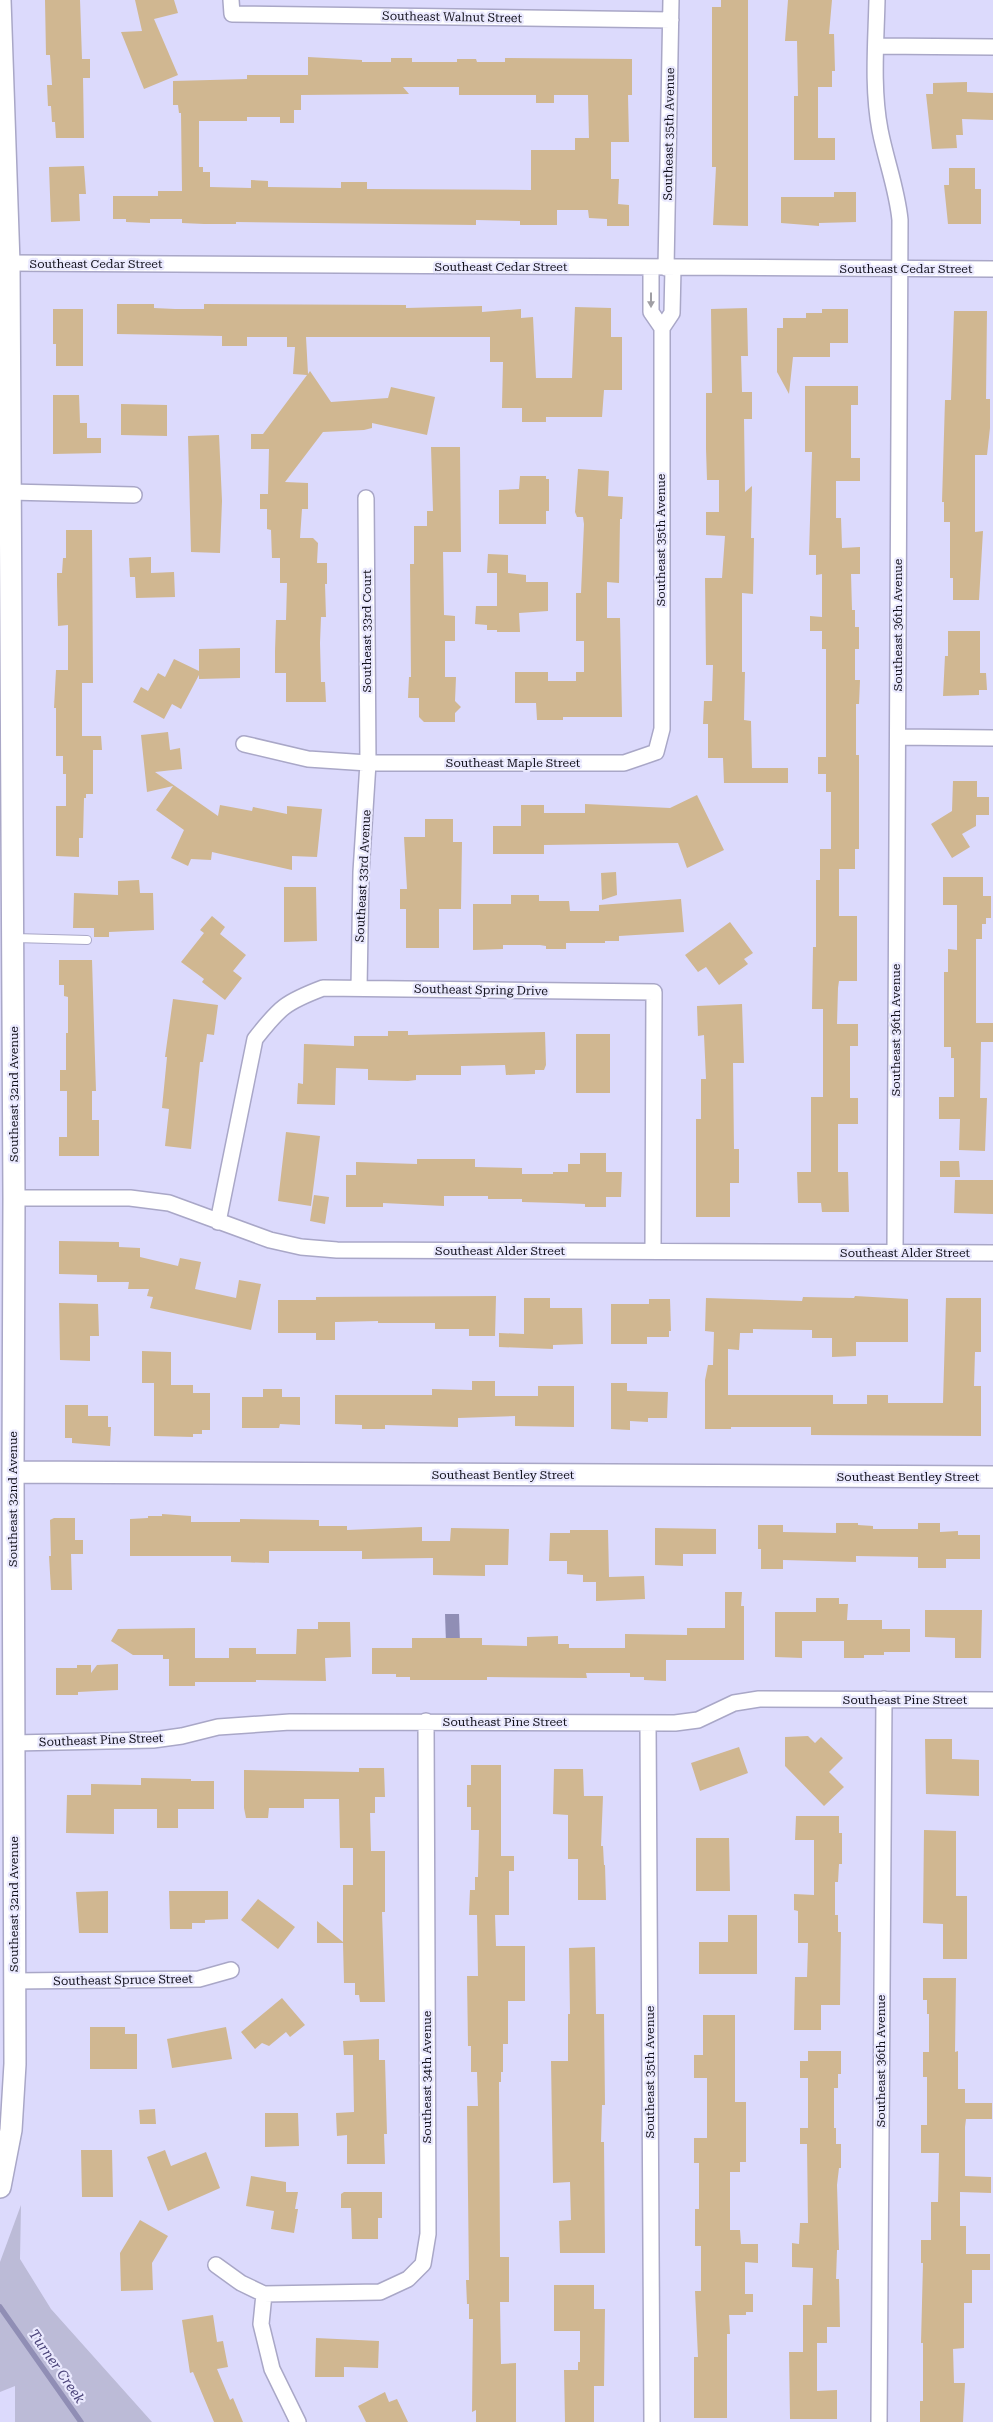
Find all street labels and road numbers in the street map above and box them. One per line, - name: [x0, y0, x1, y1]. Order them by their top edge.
- street label: Southeast Walnut Street: [382, 9, 523, 25]
- street label: Southeast 35th Avenue: [661, 67, 677, 200]
- street label: Southeast Cedar Street: [30, 257, 163, 271]
- street label: Southeast Cedar Street: [435, 260, 568, 274]
- street label: Southeast Cedar Street: [840, 262, 973, 276]
- street label: Southeast 35th Avenue: [654, 473, 668, 606]
- street label: Southeast 36th Avenue: [891, 558, 905, 691]
- street label: Southeast 33rd Court: [360, 569, 374, 693]
- street label: Southeast Maple Street: [446, 756, 581, 770]
- street label: Southeast 33rd Avenue: [353, 809, 373, 943]
- street label: Southeast 36th Avenue: [889, 963, 903, 1096]
- street label: Southeast Spring Drive: [414, 982, 549, 998]
- street label: Southeast 32nd Avenue: [7, 1026, 21, 1162]
- street label: Southeast Alder Street: [435, 1244, 565, 1258]
- street label: Southeast Alder Street: [840, 1246, 970, 1260]
- street label: Southeast 32nd Avenue: [6, 1431, 20, 1567]
- street label: Southeast Bentley Street: [432, 1468, 575, 1482]
- street label: Southeast Bentley Street: [837, 1470, 980, 1484]
- street label: Southeast Pine Street: [843, 1693, 968, 1707]
- street label: Southeast Pine Street: [443, 1715, 568, 1729]
- street label: Southeast Pine Street: [39, 1731, 164, 1749]
- street label: Southeast 32nd Avenue: [7, 1836, 21, 1972]
- street label: Southeast Spruce Street: [53, 1972, 193, 1988]
- street label: Southeast 36th Avenue: [874, 1994, 888, 2127]
- street label: Southeast 35th Avenue: [643, 2005, 657, 2138]
- street label: Southeast 34th Avenue: [420, 2010, 434, 2143]

